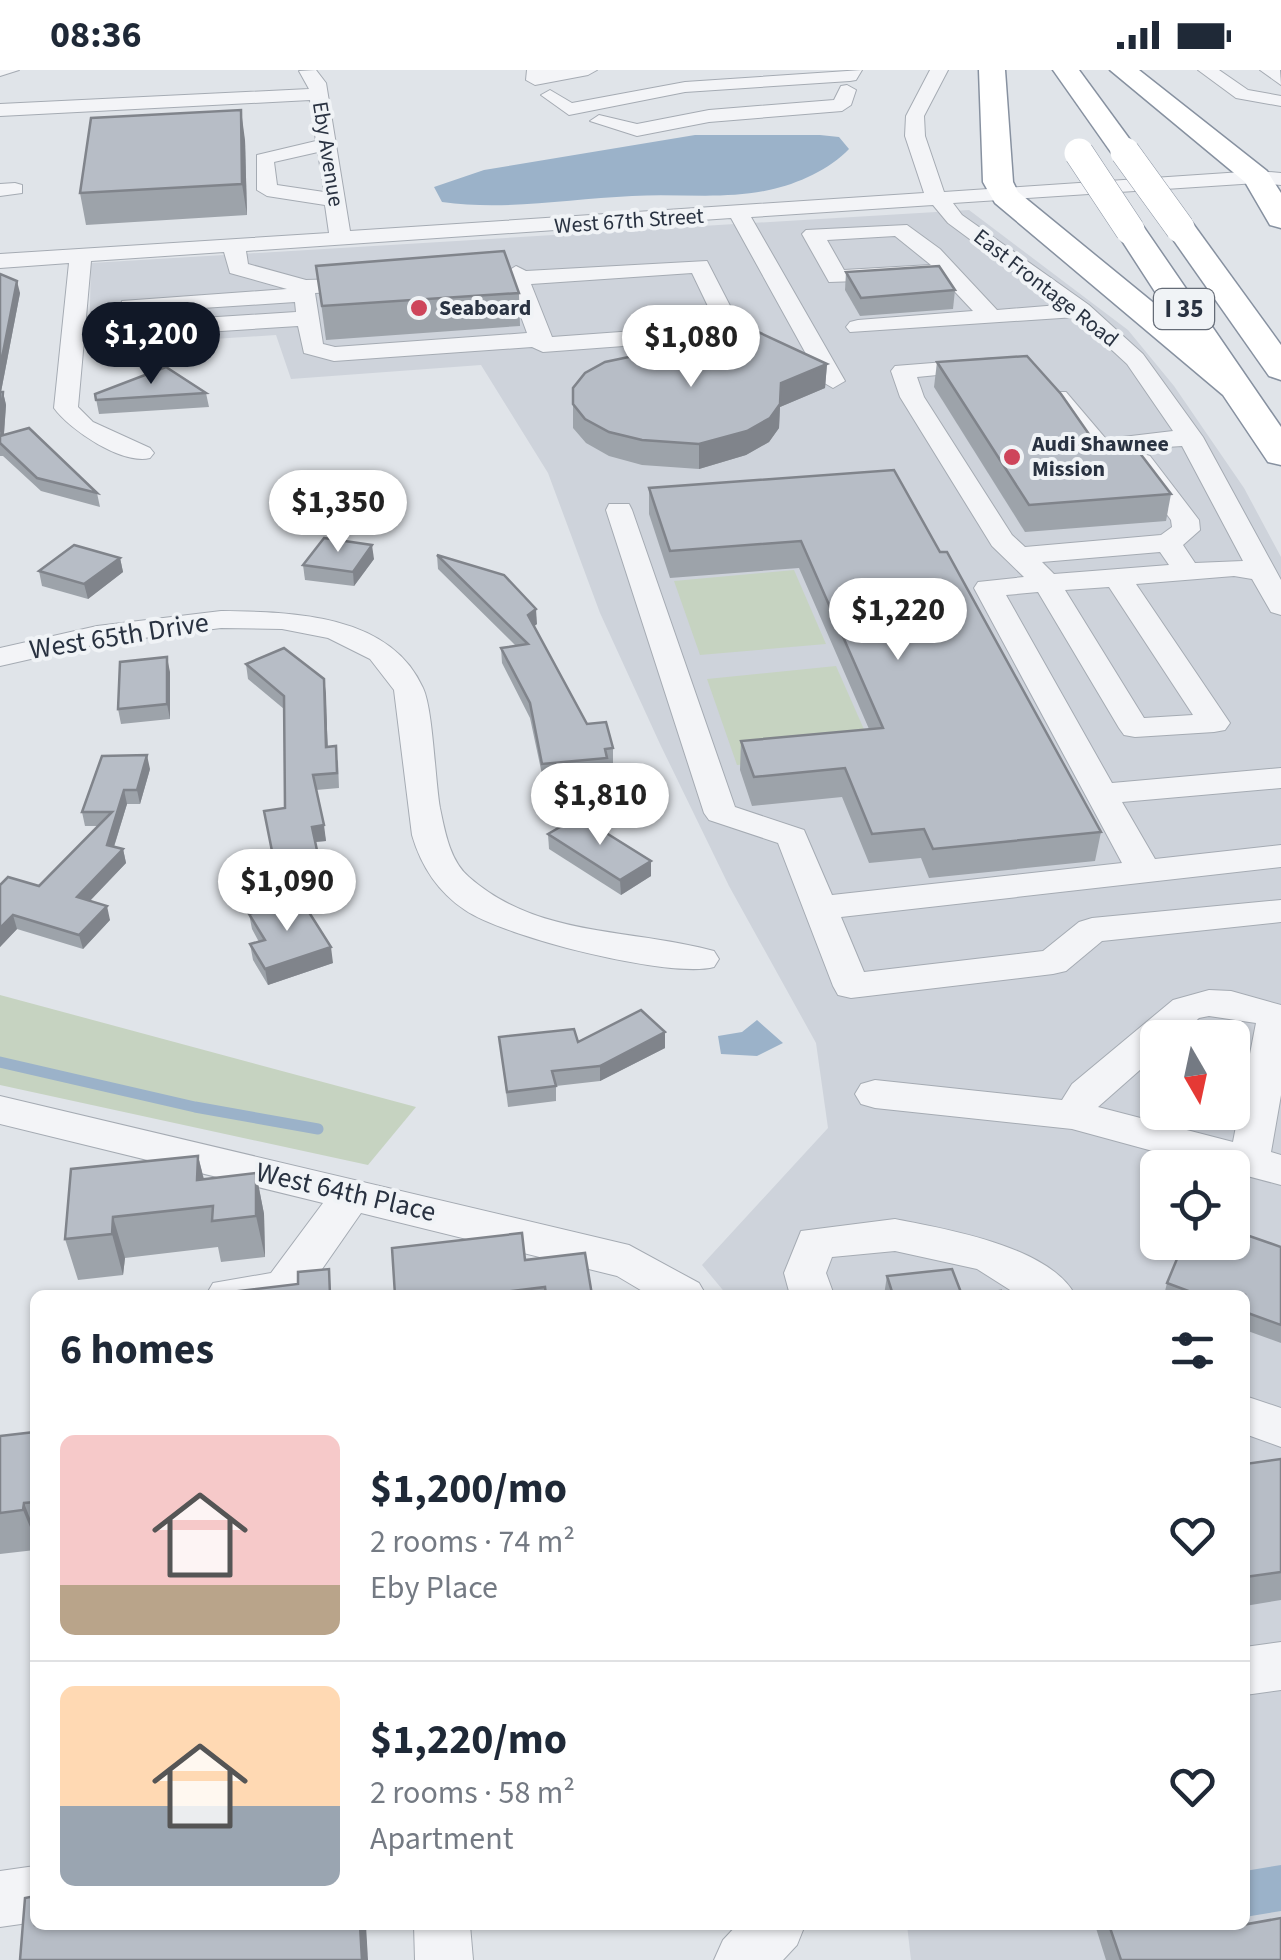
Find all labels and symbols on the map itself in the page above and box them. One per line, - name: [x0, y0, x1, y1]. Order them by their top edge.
- street label: Eby Avenue: [304, 99, 352, 209]
- street label: West 67th Street: [553, 200, 705, 242]
- street label: East Frontage Road: [967, 221, 1125, 355]
- road number: I 35: [1154, 289, 1214, 329]
- place label: Seaboard: [439, 292, 531, 324]
- marker: Seaboard: [408, 297, 430, 319]
- pin: $1,200: [70, 302, 232, 387]
- pin: $1,080: [610, 305, 772, 390]
- place label: Audi Shawnee Mission: [1031, 428, 1169, 485]
- marker: Audi Shawnee Mission: [1001, 446, 1023, 468]
- pin: $1,350: [257, 470, 419, 555]
- pin: $1,220: [817, 578, 979, 663]
- street label: West 65th Drive: [27, 602, 211, 670]
- pin: $1,810: [519, 763, 681, 848]
- pin: $1,090: [206, 849, 368, 934]
- north arrow: [1140, 1020, 1250, 1130]
- street label: West 64th Place: [252, 1152, 440, 1232]

